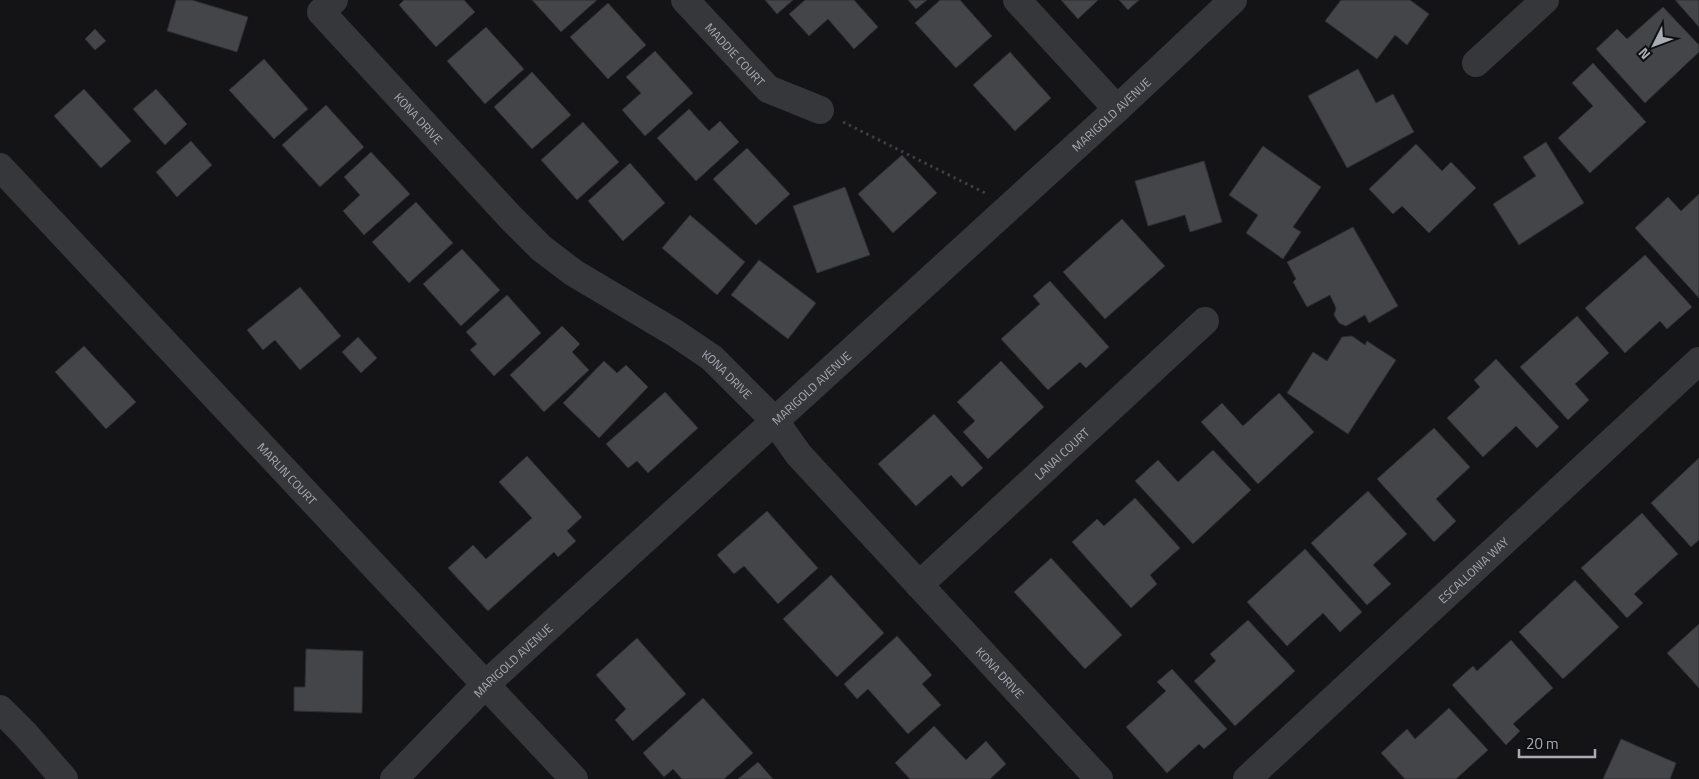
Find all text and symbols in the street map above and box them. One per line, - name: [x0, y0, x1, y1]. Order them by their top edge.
- street label: MADDIE COURT: [701, 18, 770, 91]
- north arrow: [1629, 20, 1679, 70]
- text: N: [1633, 43, 1655, 65]
- street label: MARIGOLD AVENUE: [1067, 72, 1155, 156]
- street label: KONA DRIVE: [390, 88, 448, 148]
- street label: KONA DRIVE: [698, 345, 757, 403]
- street label: MARIGOLD AVENUE: [767, 346, 855, 429]
- street label: LANAI COURT: [1030, 422, 1094, 484]
- street label: MARLIN COURT: [253, 438, 322, 509]
- street label: ESCALLONIA WAY: [1434, 532, 1513, 608]
- street label: MARIGOLD AVENUE: [469, 618, 557, 702]
- street label: KONA DRIVE: [972, 642, 1029, 703]
- scale bar: [1519, 726, 1595, 758]
- text: 20 m: [1526, 732, 1559, 755]

